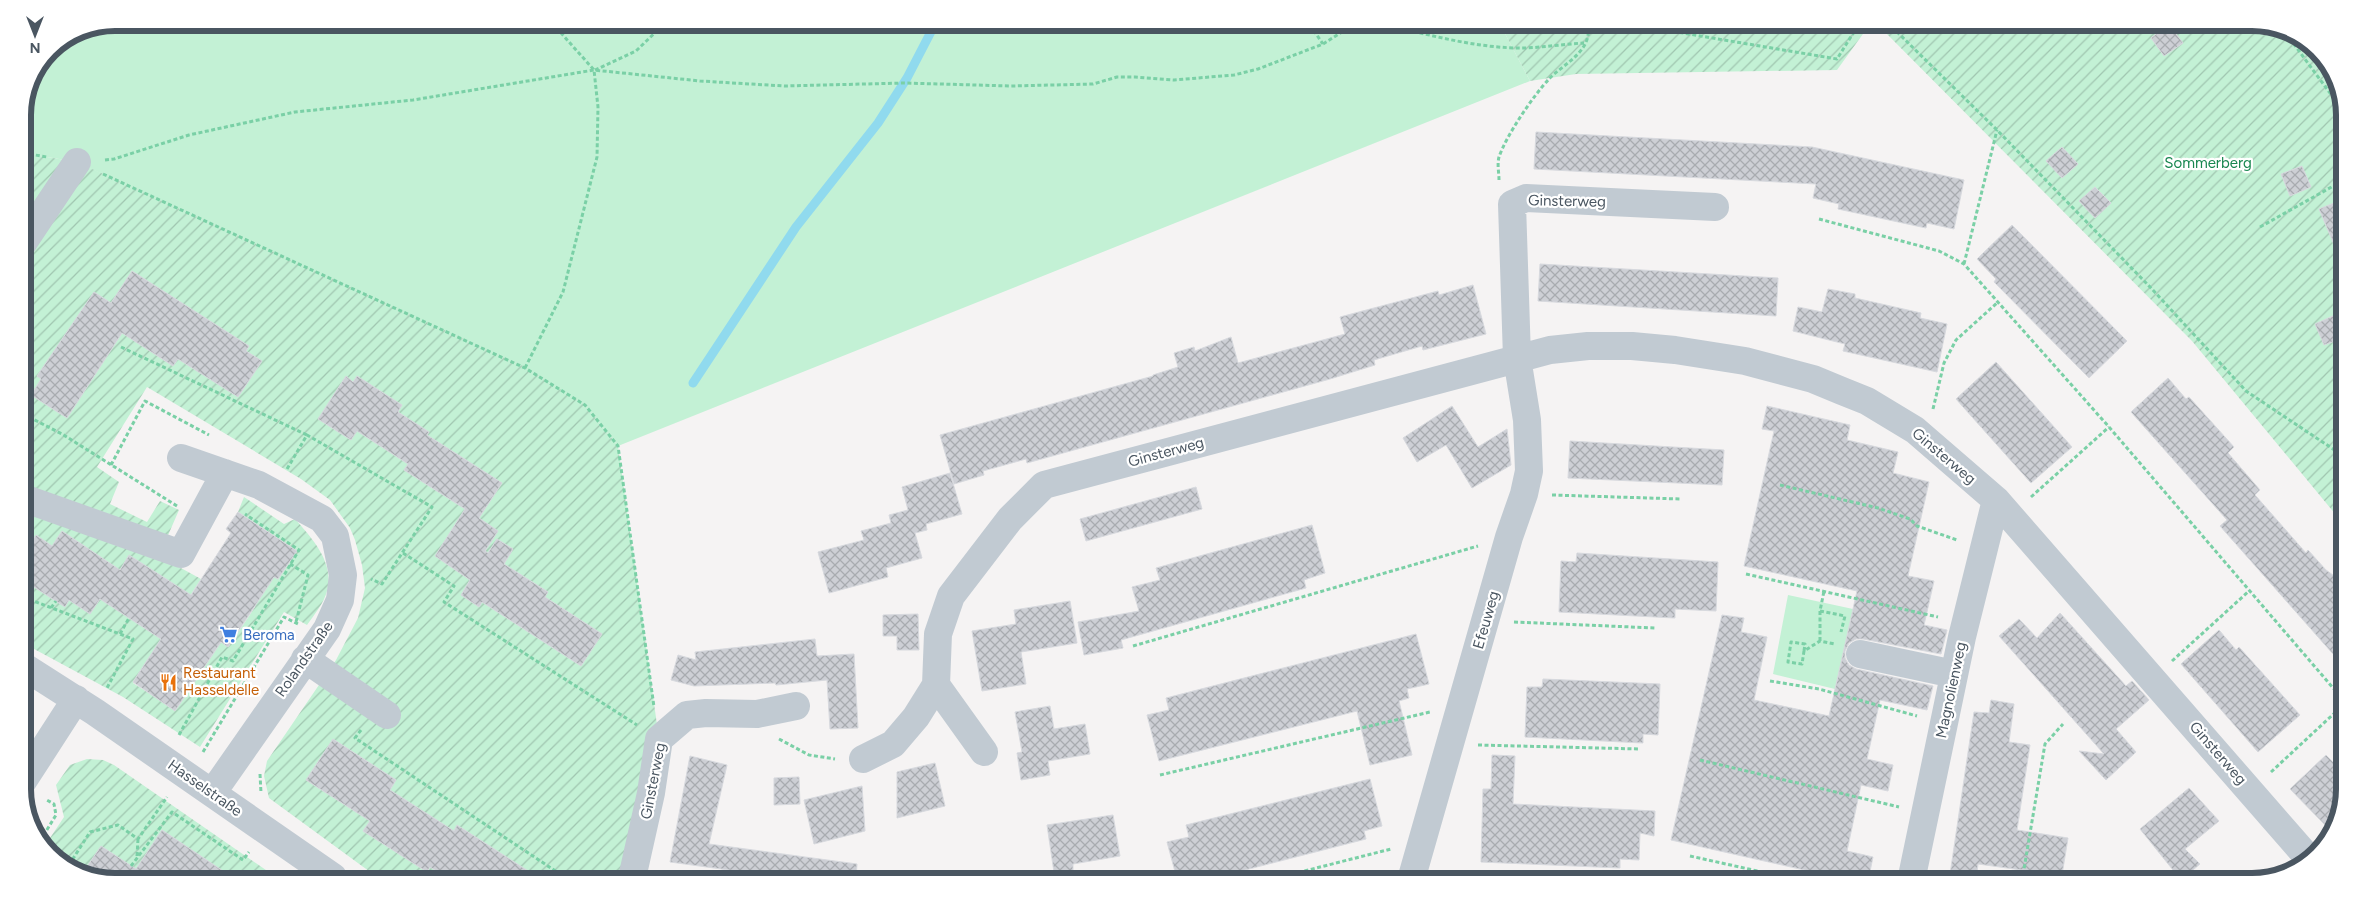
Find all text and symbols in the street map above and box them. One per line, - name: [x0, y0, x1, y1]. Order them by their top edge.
- north arrow: [10, 10, 60, 60]
- text: N: [30, 39, 40, 56]
- park label: Sommerberg: [2164, 154, 2252, 172]
- street label: Ginsterweg: [1528, 191, 1606, 211]
- street label: Ginsterweg: [1908, 424, 1980, 488]
- street label: Ginsterweg: [1126, 433, 1206, 471]
- street label: Efeuweg: [1469, 589, 1503, 651]
- street label: Rolandstraße: [271, 618, 337, 700]
- supermarket icon: Beroma: [219, 625, 239, 645]
- place label: Beroma: [243, 626, 295, 644]
- street label: Magnolienweg: [1932, 640, 1970, 740]
- place label: Restaurant Hasseldelle: [183, 664, 259, 699]
- restaurant icon: Restaurant Hasseldelle: [159, 672, 179, 692]
- street label: Ginsterweg: [2186, 718, 2250, 788]
- street label: Ginsterweg: [637, 741, 669, 821]
- street label: Hasselstraße: [164, 756, 246, 820]

